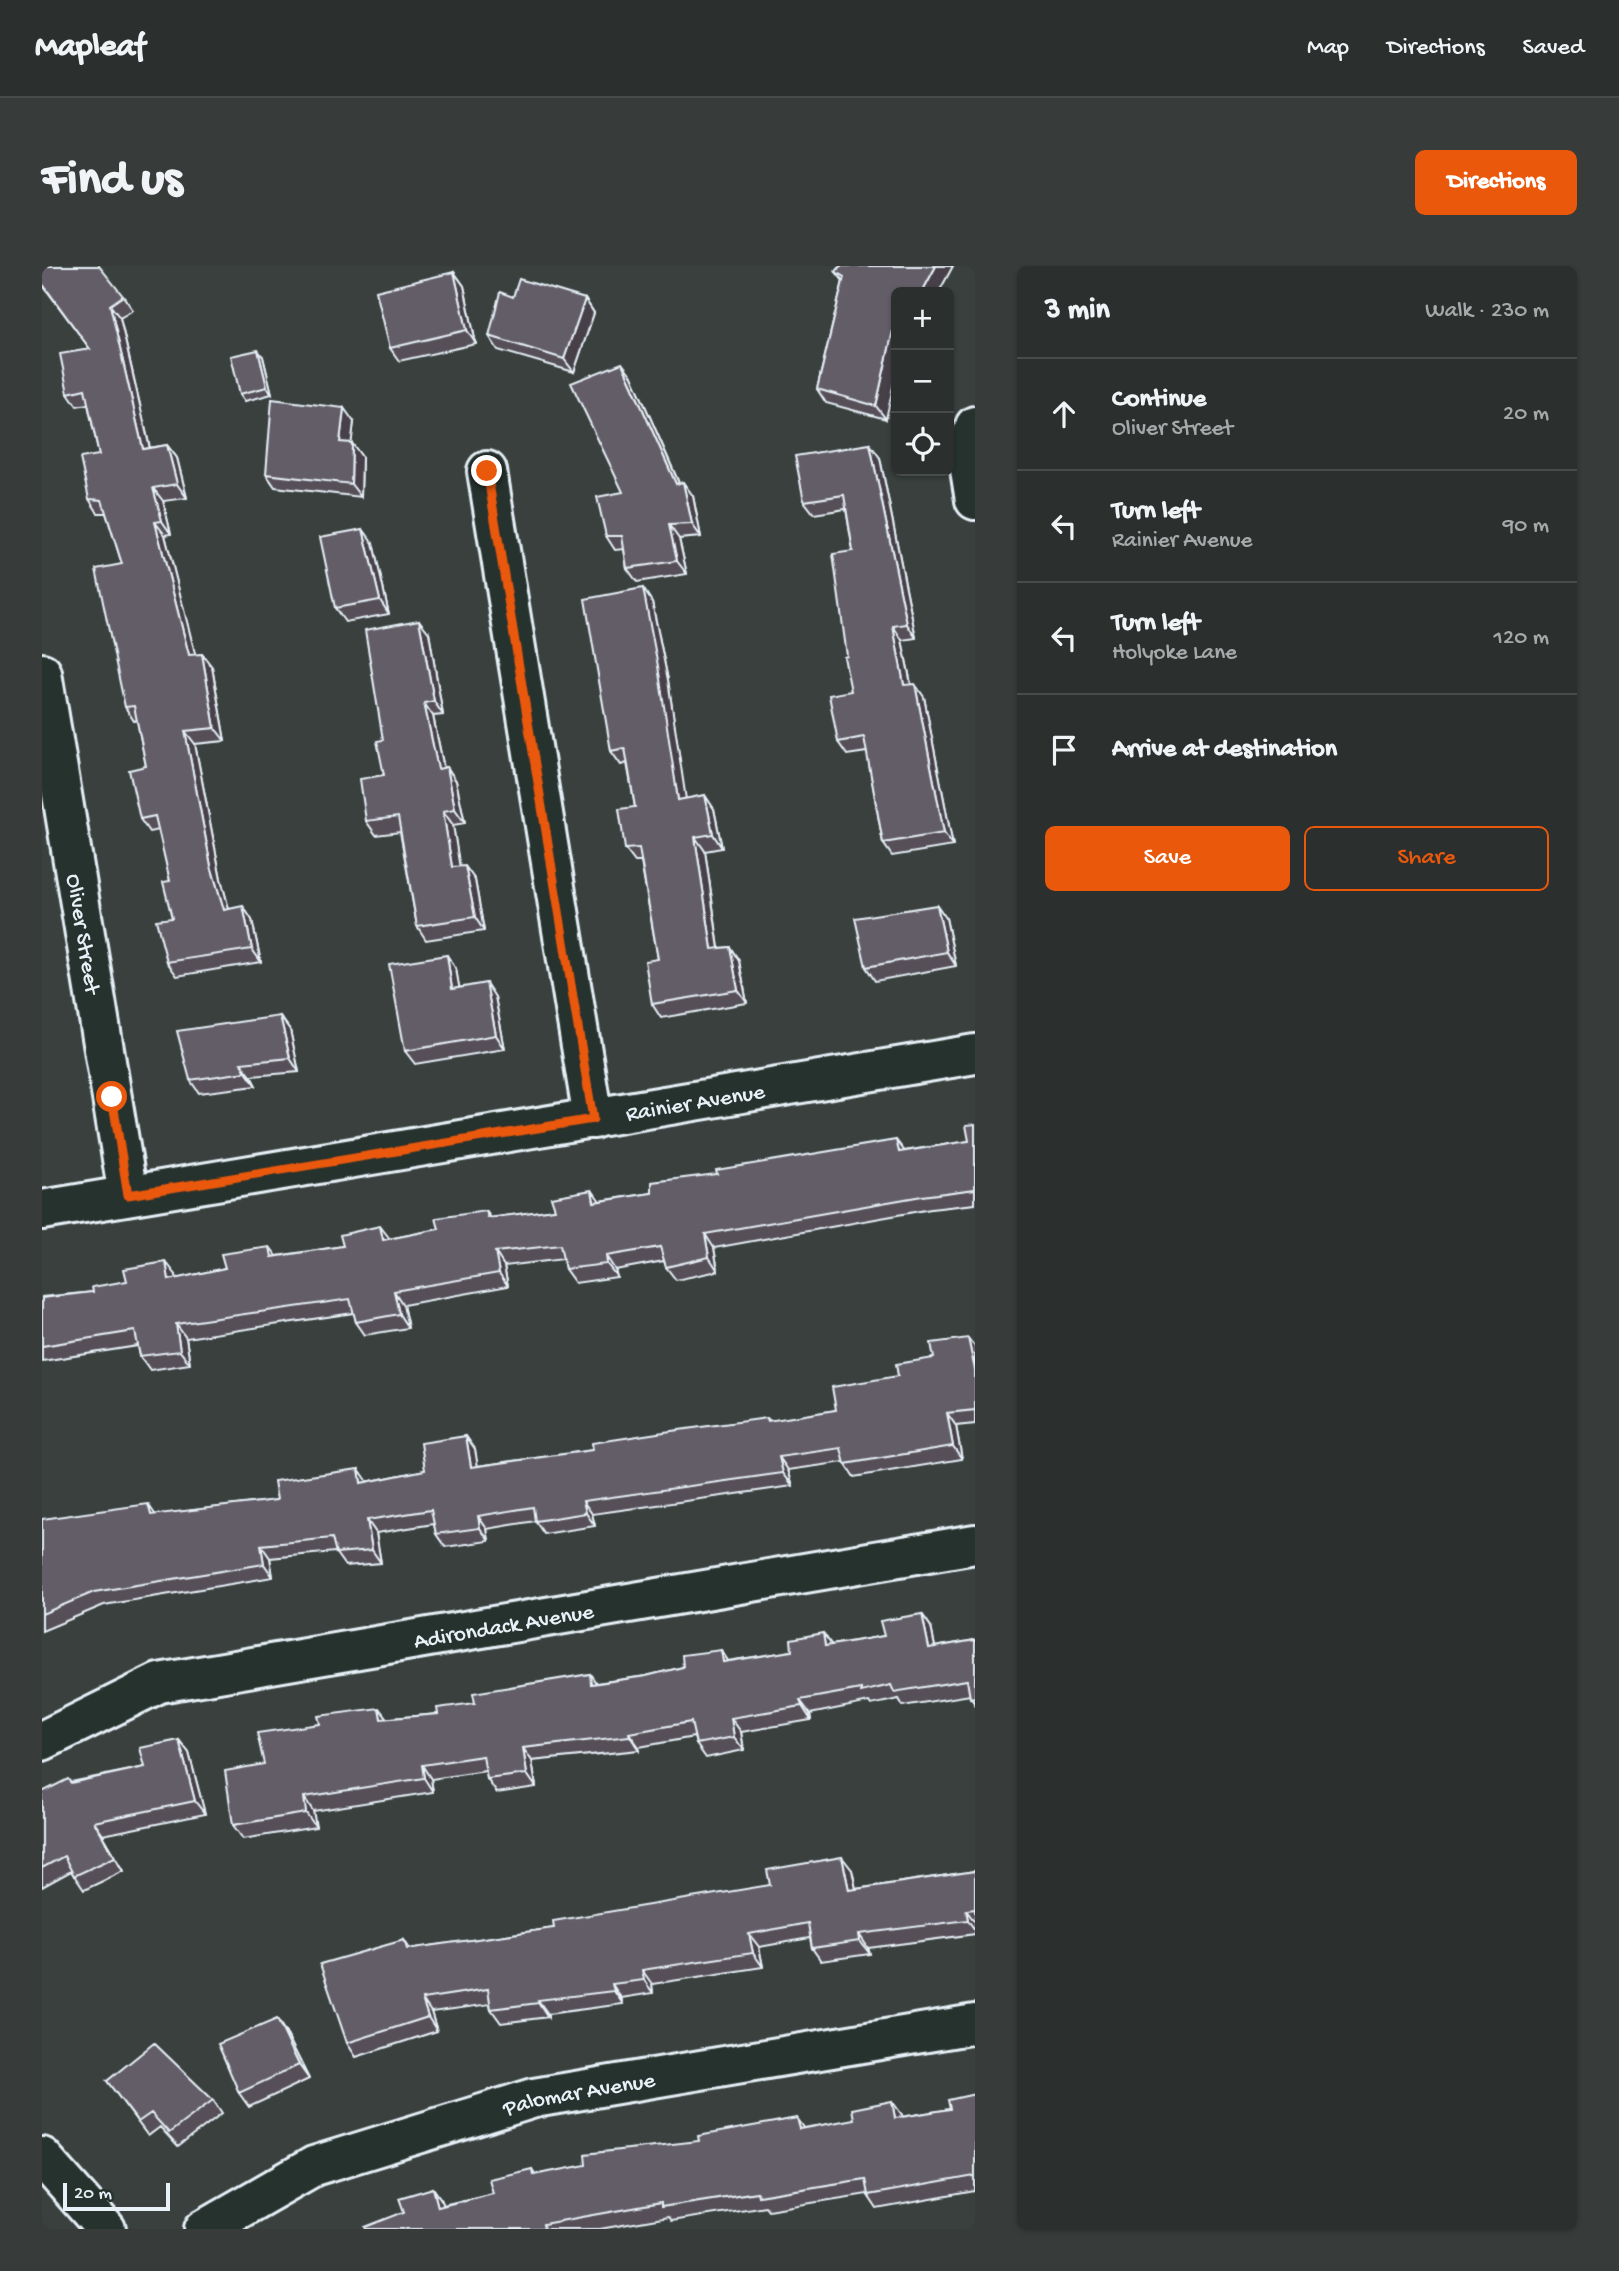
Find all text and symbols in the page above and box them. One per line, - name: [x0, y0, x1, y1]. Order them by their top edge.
- text: Mapleaf: [35, 29, 145, 67]
- text: Map: [1307, 34, 1349, 63]
- text: Directions: [1387, 34, 1485, 63]
- text: Saved: [1523, 34, 1584, 63]
- button: Directions: [1415, 150, 1577, 215]
- text: Find us: [42, 153, 182, 211]
- map controls: [891, 287, 954, 476]
- button: +: [891, 287, 954, 350]
- text: 3 min: [1045, 294, 1110, 329]
- text: Walk · 230 m: [1425, 298, 1549, 325]
- button: −: [891, 350, 954, 413]
- text: Continue: [1112, 385, 1206, 416]
- icon: ahead: [1045, 395, 1083, 433]
- text: 20 m: [1503, 401, 1549, 428]
- button: locate: [891, 413, 954, 476]
- text: Oliver Street: [1112, 416, 1233, 443]
- route end: [471, 455, 502, 486]
- text: Turn left: [1112, 497, 1200, 528]
- icon: left: [1045, 507, 1083, 545]
- text: 90 m: [1503, 513, 1549, 540]
- text: Rainier Avenue: [1112, 528, 1252, 555]
- text: Turn left: [1112, 609, 1200, 640]
- icon: left: [1045, 619, 1083, 657]
- text: 120 m: [1494, 625, 1549, 652]
- text: Holyoke Lane: [1112, 640, 1237, 667]
- icon: arrive: [1045, 731, 1083, 769]
- text: Arrive at destination: [1112, 735, 1337, 766]
- button: Save: [1045, 826, 1290, 891]
- button: Share: [1304, 826, 1549, 891]
- street label: Oliver Street: [58, 872, 105, 998]
- street label: Rainier Avenue: [624, 1079, 768, 1129]
- route start: [96, 1081, 127, 1112]
- street label: Adirondack Avenue: [412, 1599, 597, 1656]
- street label: Palomar Avenue: [499, 2068, 658, 2124]
- scale bar: [63, 2180, 170, 2212]
- text: 20 m: [74, 2183, 112, 2206]

